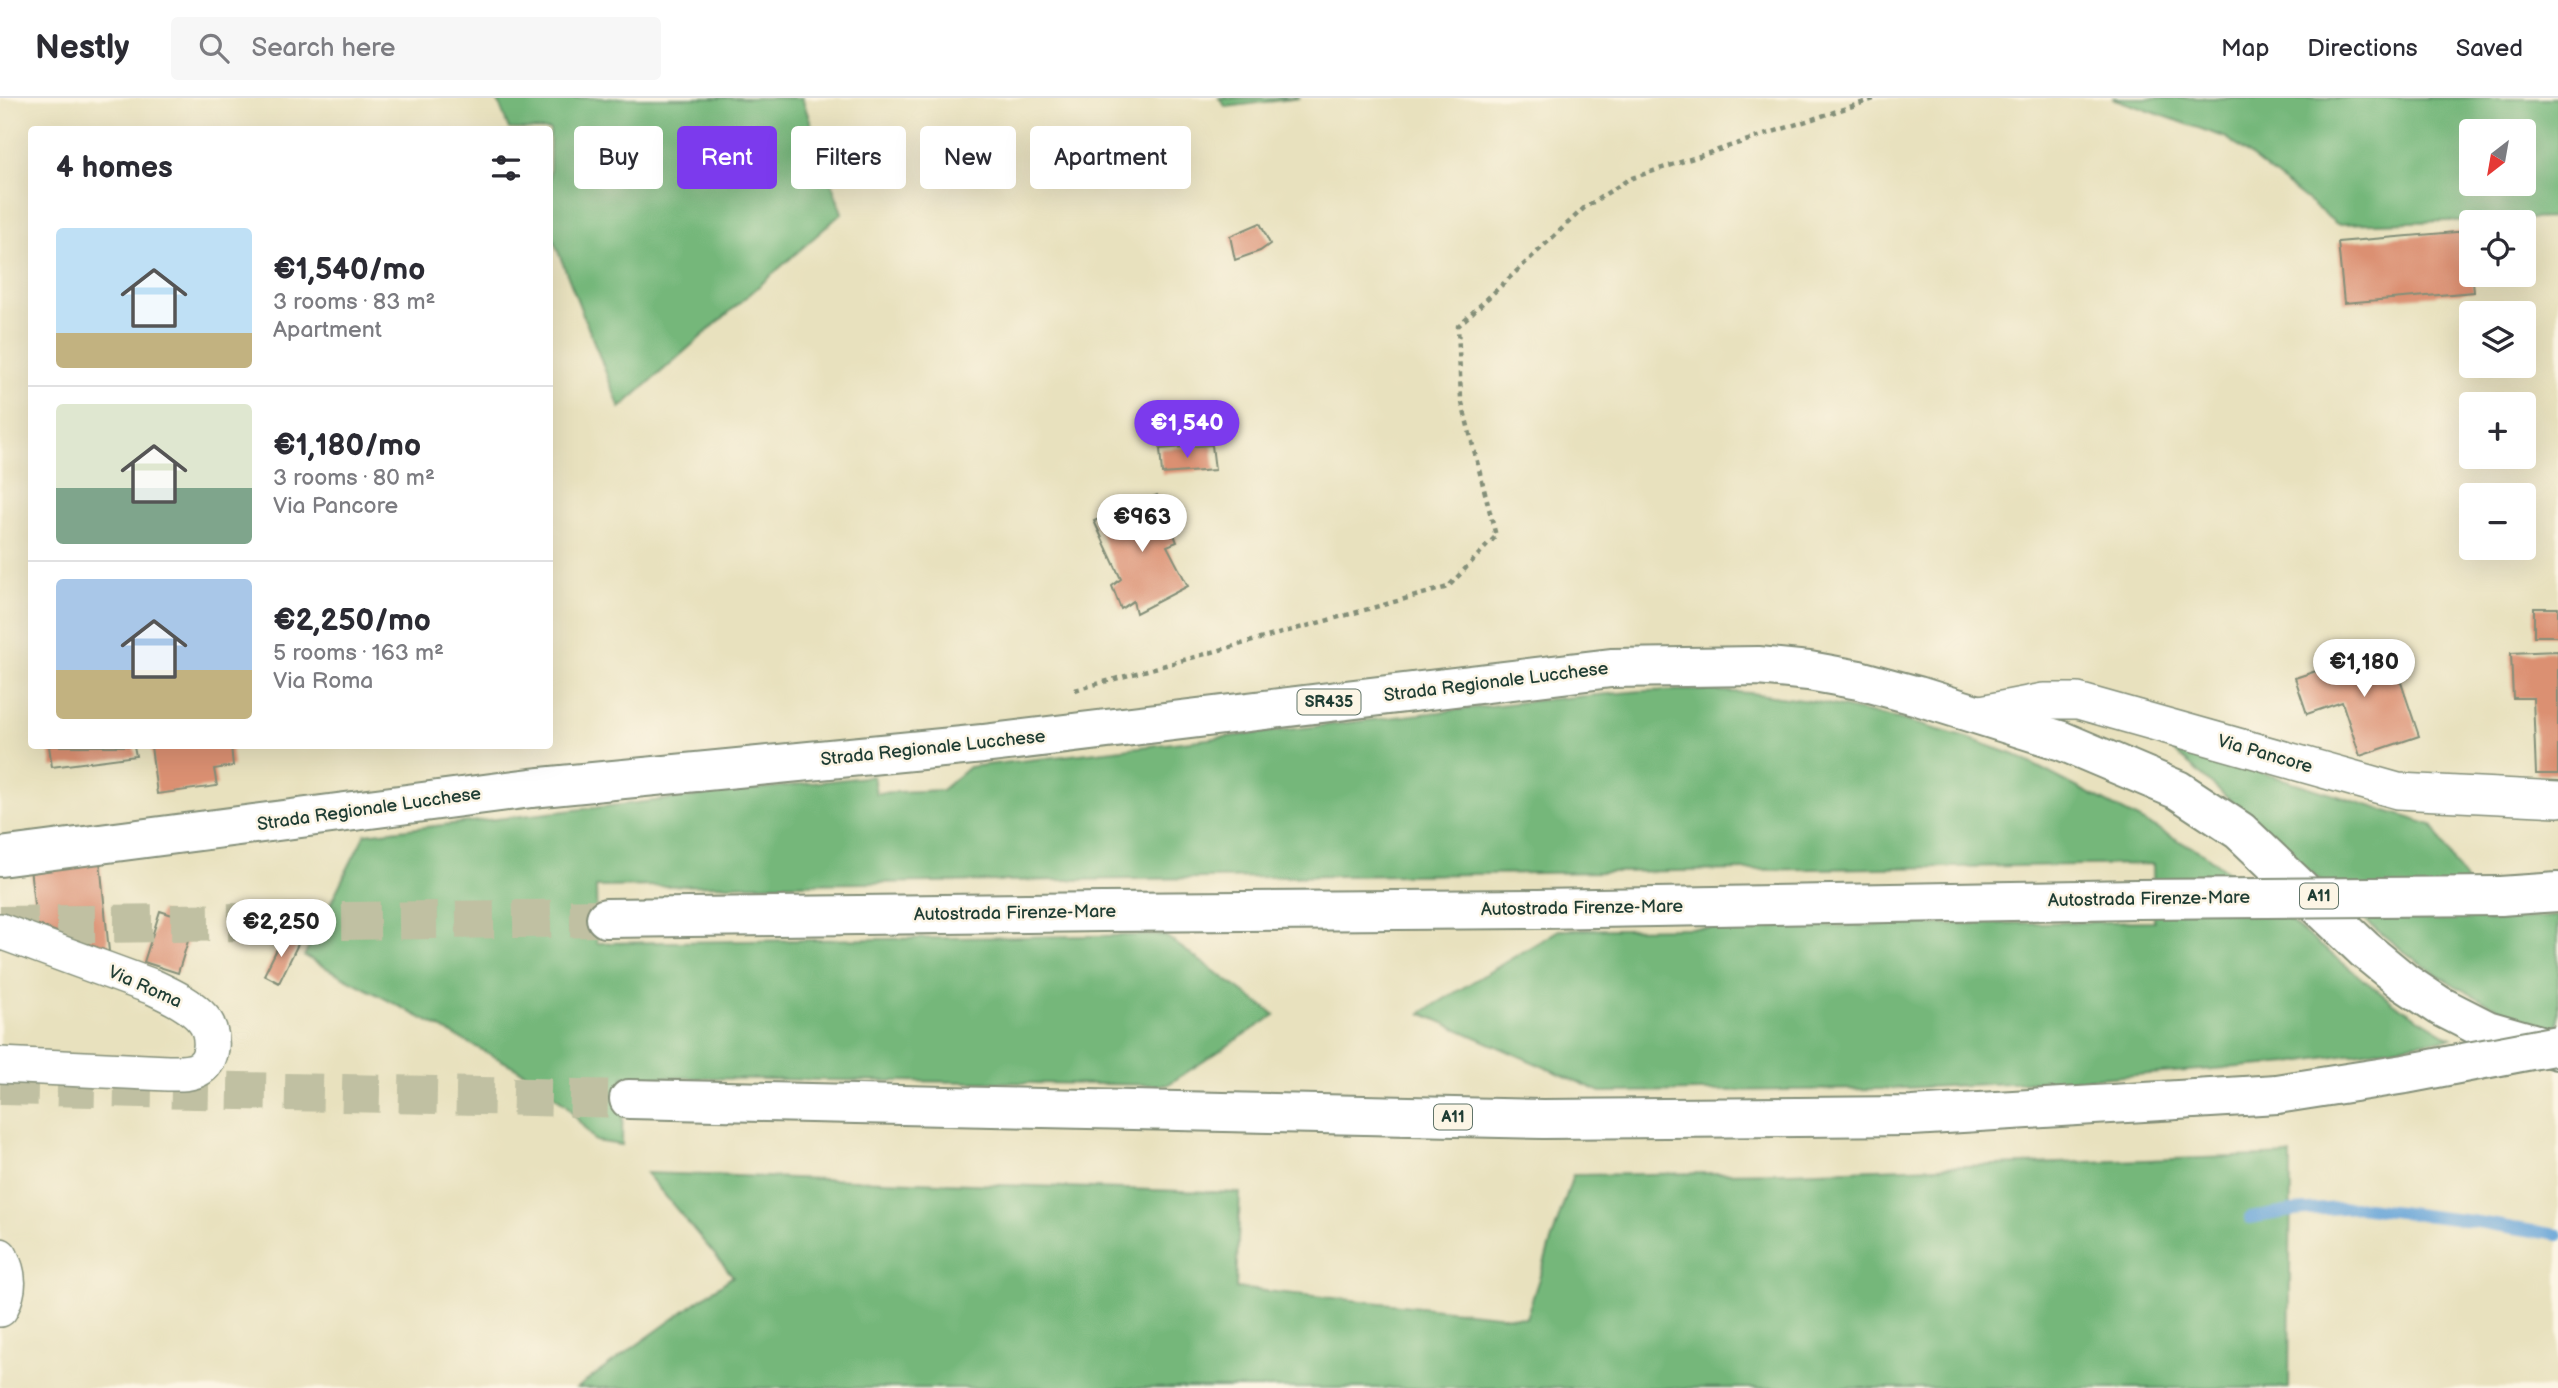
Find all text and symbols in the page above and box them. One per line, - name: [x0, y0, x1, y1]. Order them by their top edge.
- search box: [171, 17, 661, 80]
- text: Nestly: [35, 28, 129, 68]
- icon: search: [195, 29, 233, 67]
- text: Search here: [251, 33, 395, 64]
- text: Map: [2221, 34, 2269, 63]
- text: Directions: [2307, 34, 2418, 63]
- text: Saved: [2456, 34, 2523, 63]
- north arrow: [2459, 119, 2536, 196]
- map controls: [2459, 119, 2536, 560]
- chip: Buy: [574, 126, 663, 189]
- chip: Rent: [677, 126, 777, 189]
- chip: Filters: [791, 126, 906, 189]
- chip: New: [920, 126, 1016, 189]
- chip: Apartment: [1030, 126, 1191, 189]
- icon: filters: [487, 149, 525, 187]
- text: 4 homes: [56, 150, 173, 186]
- button: locate: [2459, 210, 2536, 287]
- text: €1,540/mo: [273, 252, 425, 288]
- icon: home: [112, 256, 196, 340]
- text: 3 rooms · 83 m²: [273, 288, 435, 316]
- button: layers: [2459, 301, 2536, 378]
- text: Apartment: [273, 316, 382, 344]
- button: +: [2459, 392, 2536, 469]
- pin: €1,540: [1130, 400, 1244, 460]
- text: €1,540: [1150, 409, 1224, 437]
- text: €1,180/mo: [273, 428, 421, 464]
- icon: home: [112, 432, 196, 516]
- text: 3 rooms · 80 m²: [273, 464, 435, 492]
- button: −: [2459, 483, 2536, 560]
- text: Via Pancore: [273, 492, 398, 520]
- pin: €963: [1101, 494, 1183, 554]
- text: €963: [1113, 503, 1171, 531]
- text: €2,250/mo: [273, 603, 431, 639]
- icon: home: [112, 607, 196, 691]
- text: 5 rooms · 163 m²: [273, 639, 444, 667]
- pin: €1,180: [2307, 640, 2421, 699]
- text: €1,180: [2329, 648, 2399, 676]
- street label: Strada Regionale Lucchese: [1383, 658, 1610, 706]
- text: Via Roma: [273, 667, 373, 695]
- road number: SR435: [1298, 690, 1360, 715]
- street label: Strada Regionale Lucchese: [820, 726, 1047, 770]
- street label: Via Pancore: [2215, 730, 2315, 778]
- street label: Strada Regionale Lucchese: [256, 783, 483, 835]
- road number: A11: [2300, 884, 2338, 908]
- street label: Autostrada Firenze-Mare: [2048, 887, 2251, 911]
- street label: Autostrada Firenze-Mare: [1481, 896, 1684, 920]
- pin: €2,250: [224, 900, 338, 959]
- street label: Autostrada Firenze-Mare: [914, 901, 1117, 925]
- text: €2,250: [242, 908, 320, 936]
- street label: Via Roma: [105, 961, 185, 1013]
- road number: A11: [1434, 1105, 1472, 1130]

